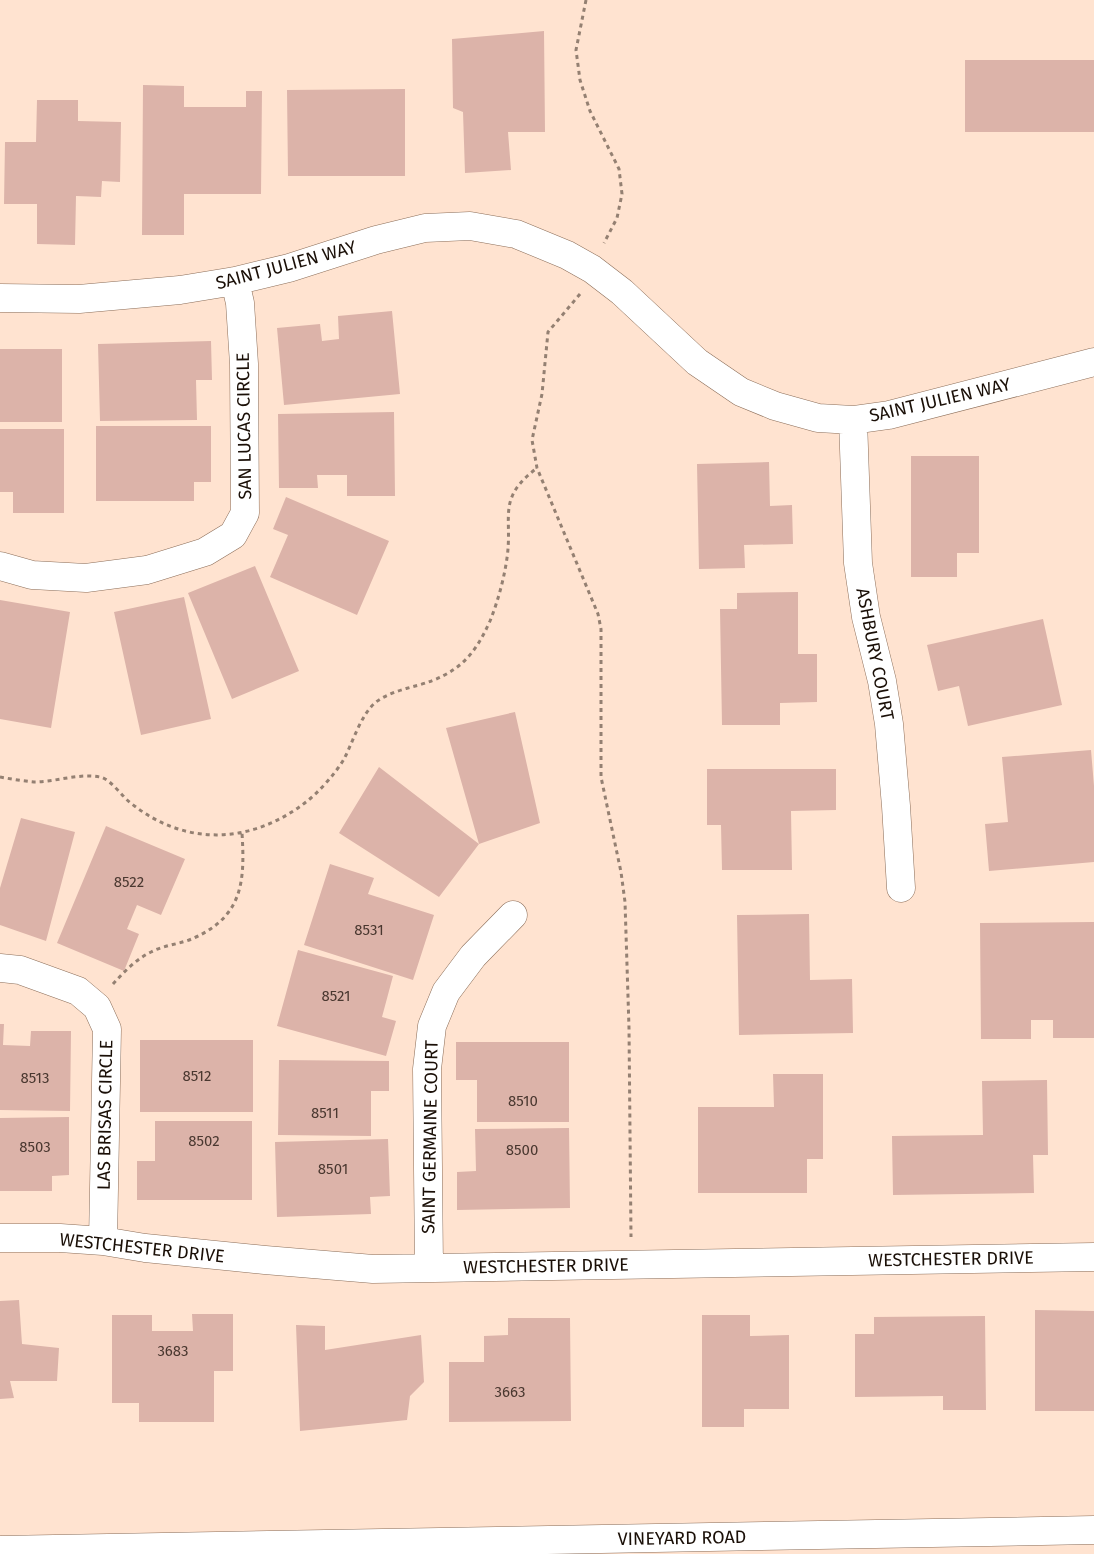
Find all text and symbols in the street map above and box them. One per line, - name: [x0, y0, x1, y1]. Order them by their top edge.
- street label: SAINT JULIEN WAY: [213, 236, 359, 294]
- street label: SAN LUCAS CIRCLE: [232, 352, 256, 500]
- street label: SAINT JULIEN WAY: [867, 373, 1013, 427]
- street label: ASHBURY COURT: [851, 586, 899, 723]
- house number: 8522: [114, 873, 144, 891]
- house number: 8531: [354, 921, 384, 939]
- house number: 8521: [321, 987, 351, 1005]
- street label: SAINT GERMAINE COURT: [417, 1039, 443, 1234]
- street label: LAS BRISAS CIRCLE: [93, 1040, 117, 1190]
- house number: 8512: [183, 1067, 211, 1085]
- house number: 8513: [21, 1069, 50, 1087]
- house number: 8510: [508, 1092, 538, 1110]
- house number: 8511: [311, 1104, 339, 1122]
- house number: 8502: [188, 1132, 220, 1150]
- house number: 8503: [19, 1138, 51, 1156]
- house number: 8500: [506, 1141, 538, 1159]
- house number: 8501: [318, 1160, 348, 1178]
- street label: WESTCHESTER DRIVE: [58, 1228, 226, 1268]
- street label: WESTCHESTER DRIVE: [868, 1247, 1034, 1271]
- street label: WESTCHESTER DRIVE: [463, 1254, 629, 1278]
- house number: 3683: [157, 1342, 189, 1360]
- house number: 3663: [495, 1383, 525, 1401]
- street label: VINEYARD ROAD: [617, 1526, 747, 1550]

